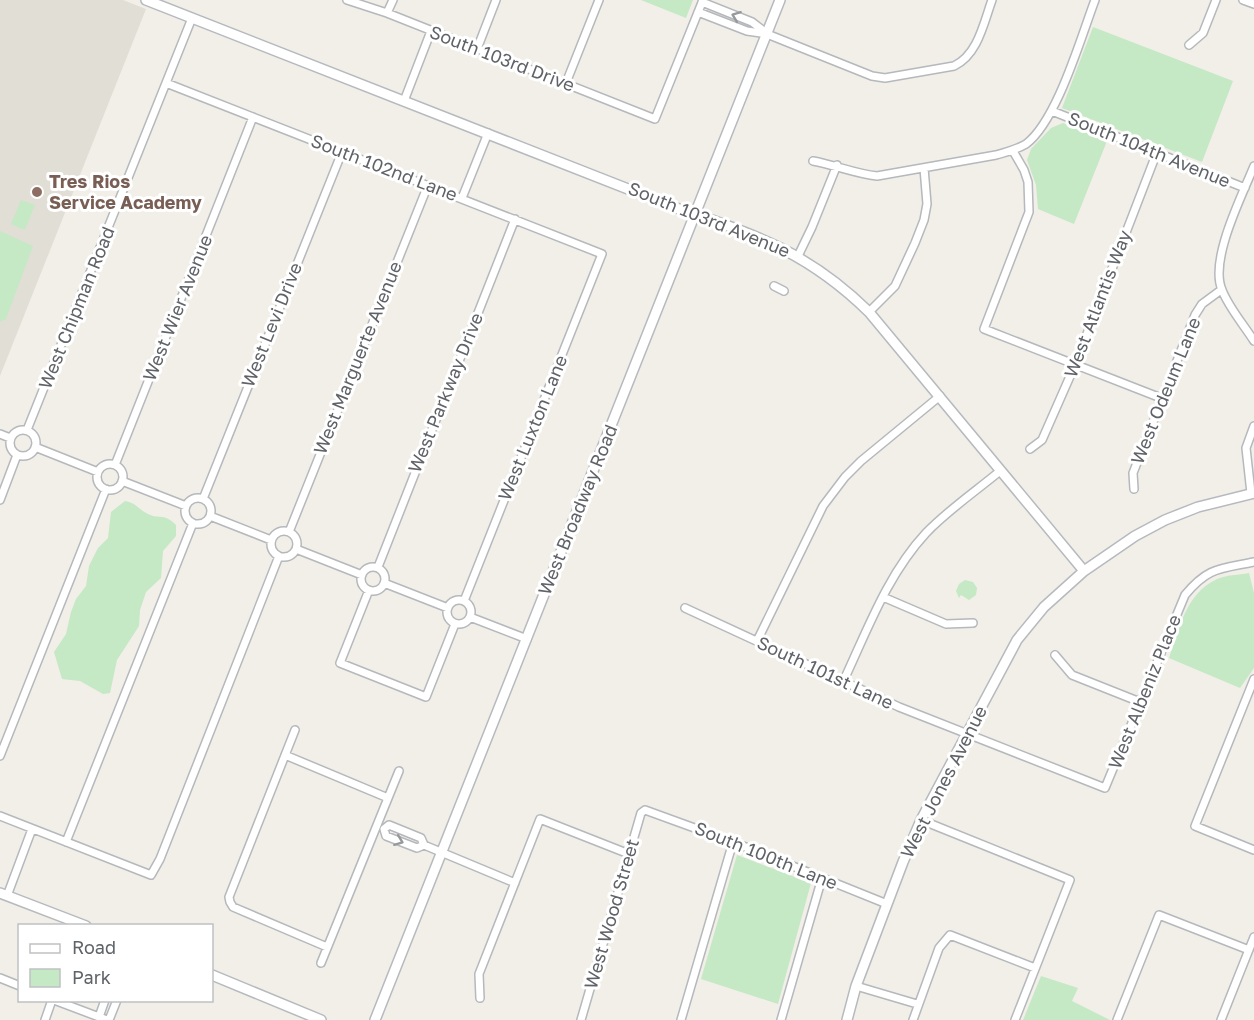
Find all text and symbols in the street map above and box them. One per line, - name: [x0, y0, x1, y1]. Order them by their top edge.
- one-way arrow: [731, 10, 742, 23]
- street label: South 103rd Drive: [427, 20, 578, 96]
- street label: South 104th Avenue: [1065, 106, 1234, 192]
- street label: South 102nd Lane: [308, 129, 461, 205]
- place label: Tres Rios Service Academy: [49, 170, 202, 213]
- street label: South 103rd Avenue: [625, 177, 793, 262]
- marker: Tres Rios Service Academy: [30, 185, 44, 199]
- street label: West Chipman Road: [33, 223, 119, 392]
- street label: West Atlantis Way: [1059, 227, 1135, 380]
- street label: West Wier Avenue: [138, 231, 216, 384]
- street label: West Marguerte Avenue: [308, 258, 406, 457]
- street label: West Levi Drive: [236, 259, 306, 390]
- street label: West Parkway Drive: [403, 309, 487, 476]
- street label: West Odeum Lane: [1126, 314, 1205, 467]
- street label: West Luxton Lane: [493, 352, 571, 504]
- street label: West Broadway Road: [533, 421, 621, 598]
- street label: West Albeniz Place: [1103, 611, 1185, 772]
- street label: South 101st Lane: [754, 631, 897, 713]
- street label: West Jones Avenue: [895, 702, 991, 861]
- street label: South 100th Lane: [692, 816, 841, 894]
- one-way arrow: [393, 834, 404, 846]
- street label: West Wood Street: [579, 836, 643, 991]
- legend: [18, 924, 213, 1002]
- text: Road: [72, 936, 116, 958]
- text: Park: [72, 966, 111, 988]

